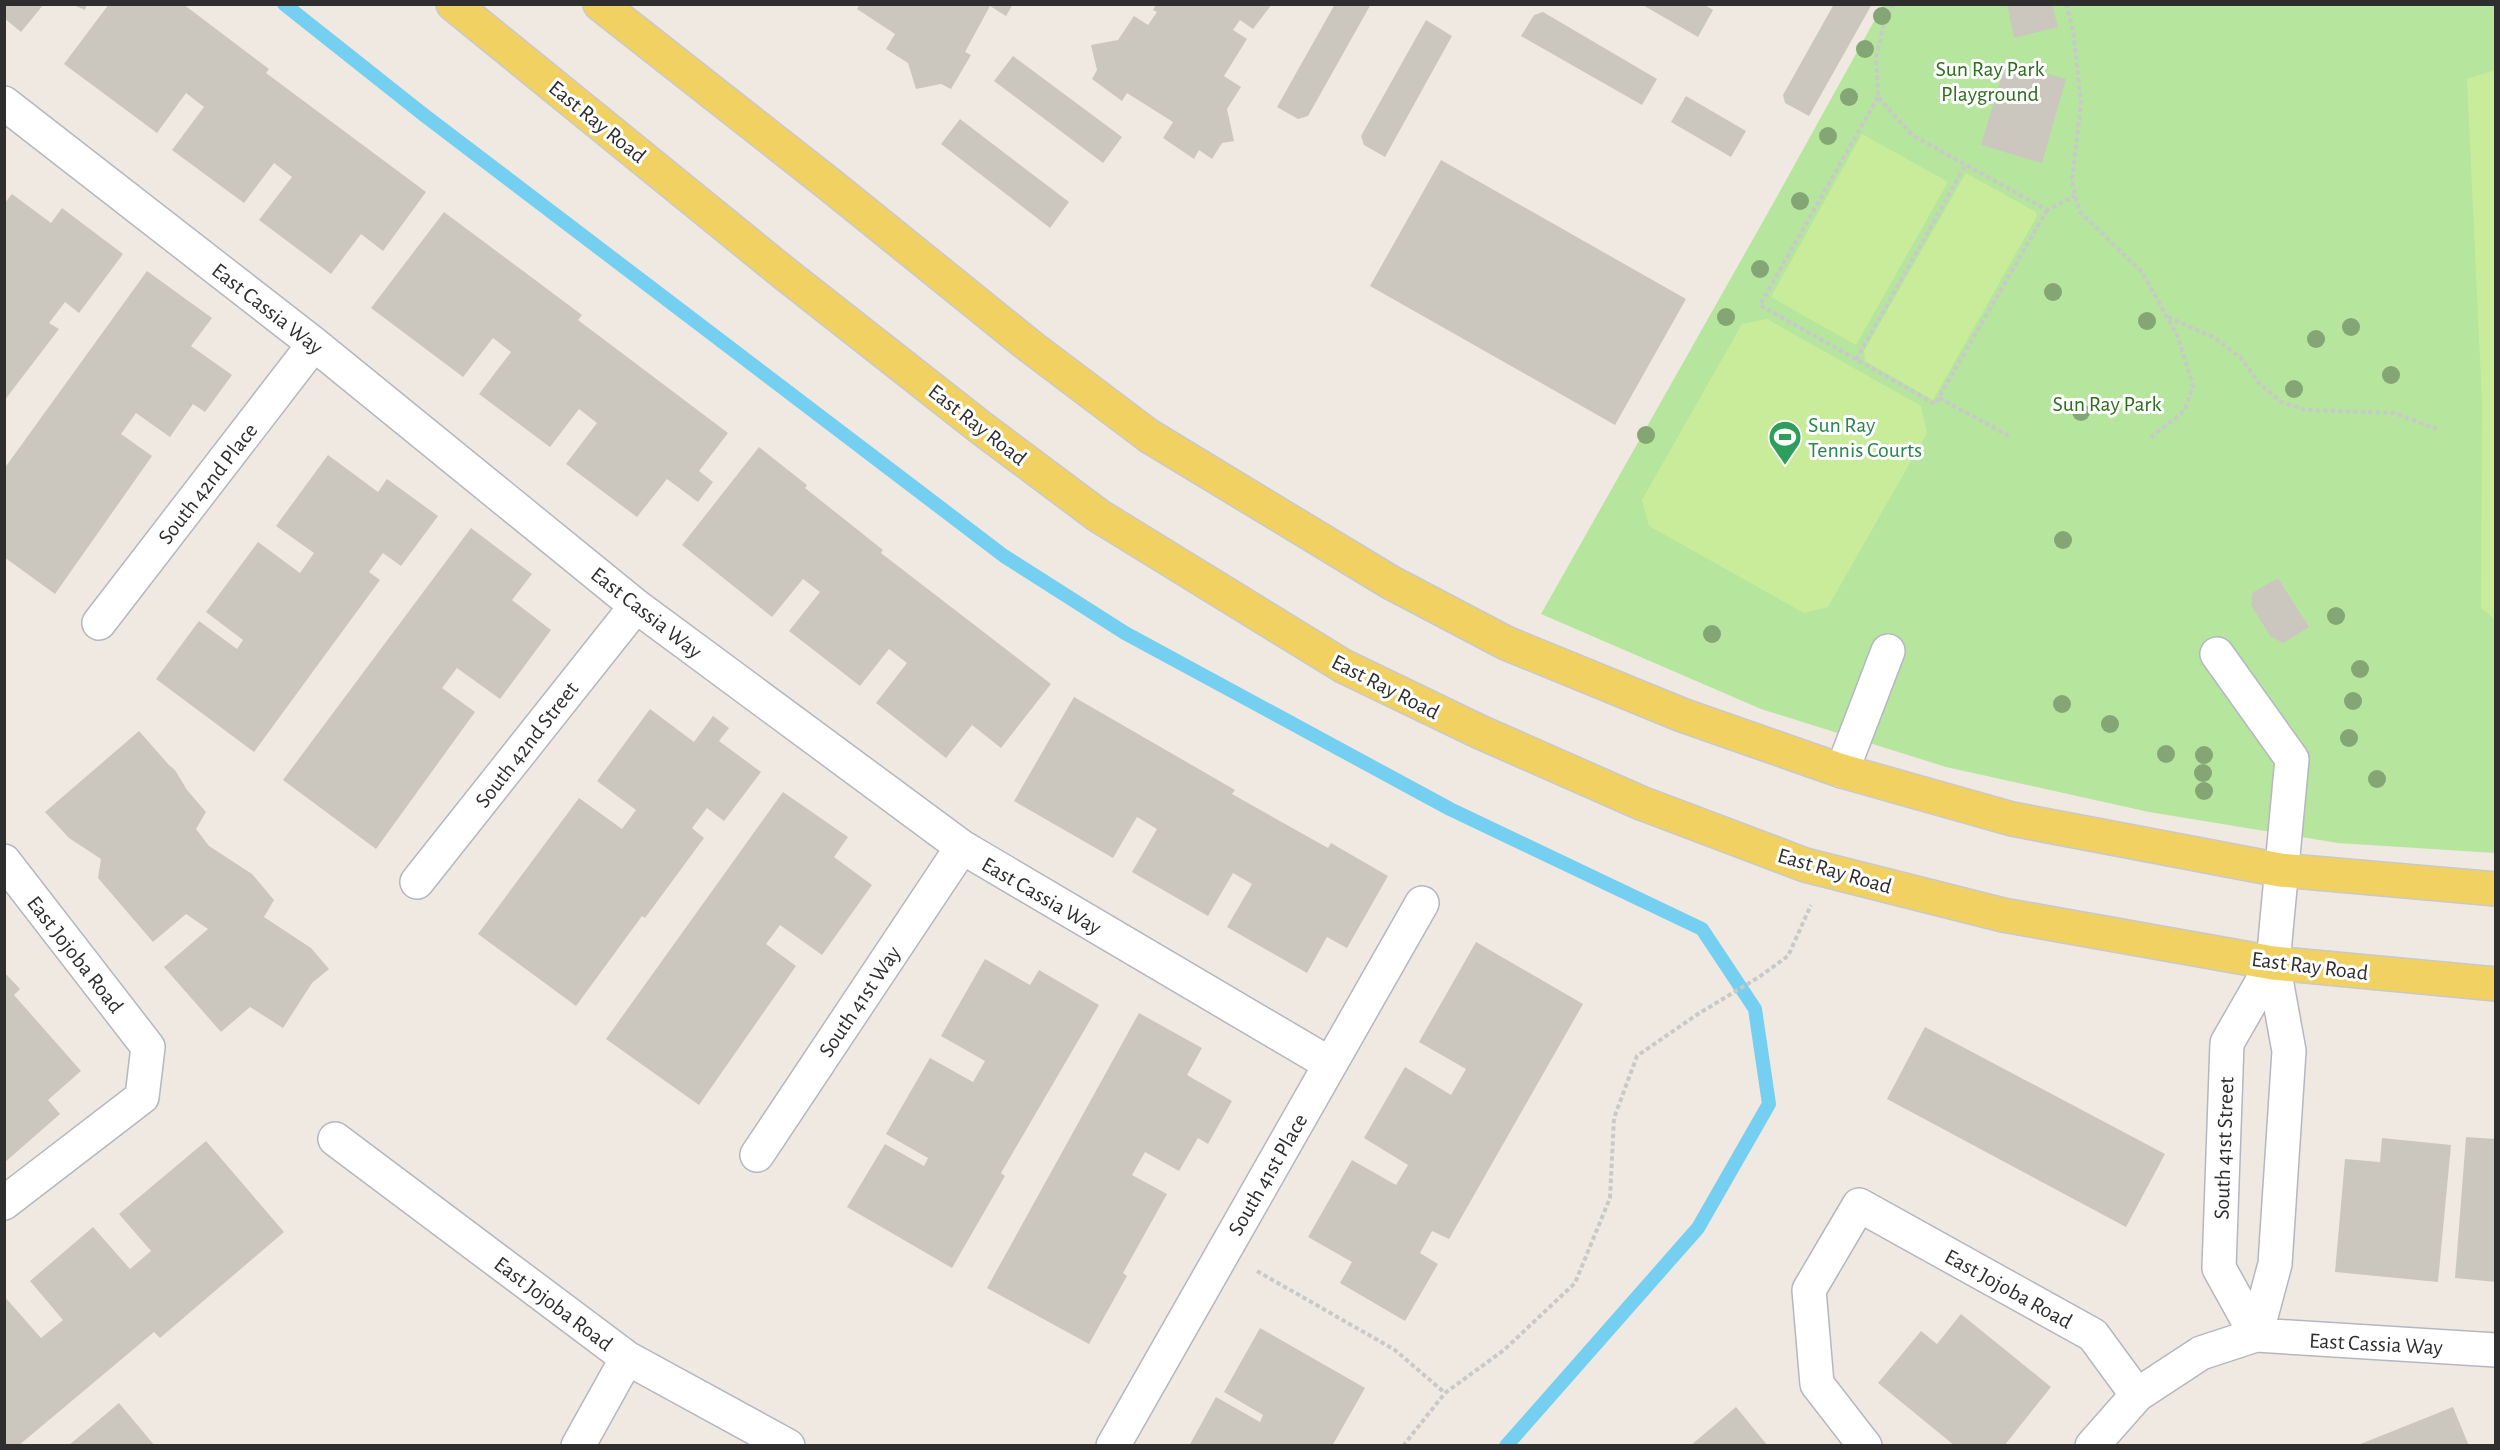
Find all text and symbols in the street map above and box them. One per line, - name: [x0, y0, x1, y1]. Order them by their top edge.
- park label: Sun Ray Park Playground: [1935, 58, 2045, 105]
- street label: East Ray Road: [545, 76, 650, 167]
- street label: East Cassia Way: [208, 259, 327, 359]
- street label: East Ray Road: [924, 380, 1030, 470]
- park label: Sun Ray Park: [2052, 393, 2162, 415]
- place label: Sun Ray Tennis Courts: [1808, 414, 1922, 461]
- street label: South 42nd Place: [154, 419, 262, 548]
- sports icon: Sun Ray Tennis Courts: [1767, 419, 1803, 466]
- street label: East Cassia Way: [587, 563, 706, 663]
- street label: East Ray Road: [1328, 650, 1443, 723]
- street label: South 42nd Street: [471, 678, 582, 812]
- street label: East Ray Road: [1775, 844, 1894, 898]
- street label: East Cassia Way: [978, 853, 1105, 939]
- street label: East Jojoba Road: [23, 892, 128, 1017]
- street label: South 41st Way: [815, 942, 905, 1061]
- street label: East Ray Road: [2250, 948, 2370, 984]
- street label: South 41st Street: [2211, 1076, 2237, 1220]
- street label: South 41st Place: [1224, 1110, 1312, 1239]
- street label: East Jojoba Road: [1941, 1245, 2076, 1333]
- street label: East Jojoba Road: [490, 1252, 617, 1355]
- street label: East Cassia Way: [2309, 1330, 2444, 1359]

